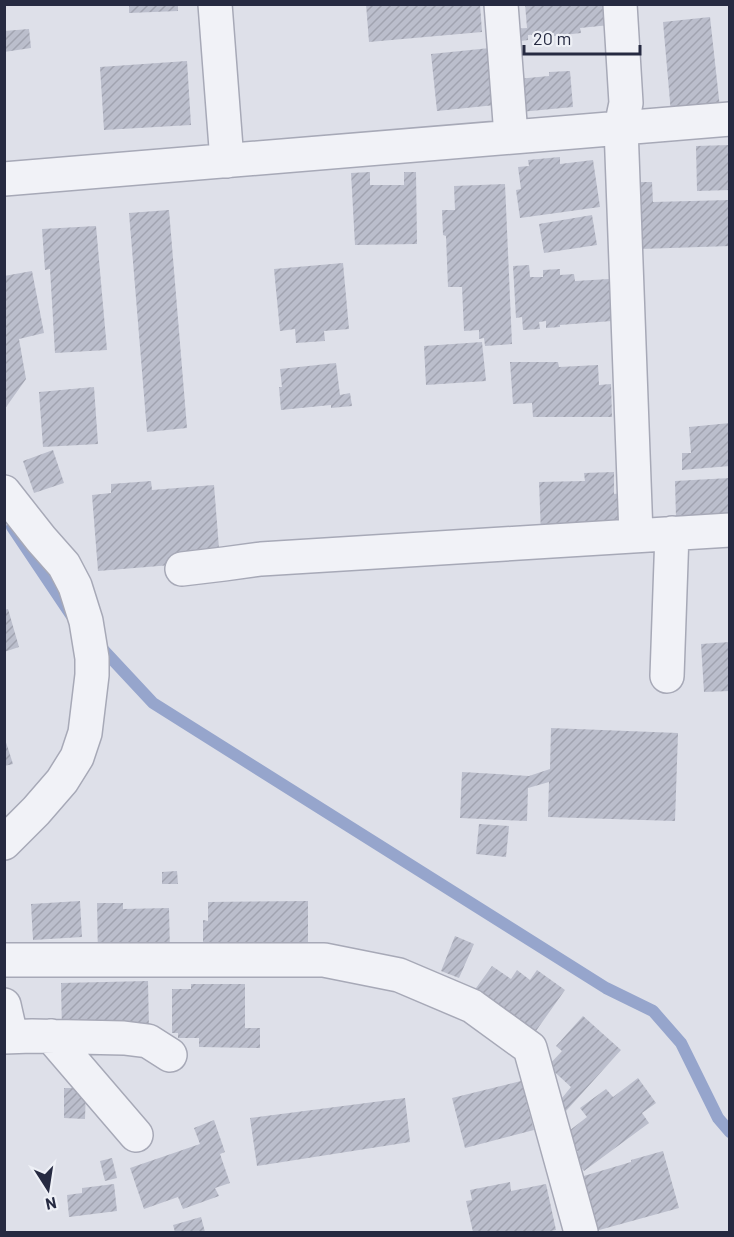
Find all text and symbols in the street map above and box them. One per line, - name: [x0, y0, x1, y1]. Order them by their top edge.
- scale bar: [524, 18, 640, 56]
- text: 20 m: [533, 27, 571, 49]
- north arrow: [18, 1159, 78, 1219]
- text: N: [44, 1194, 58, 1215]

